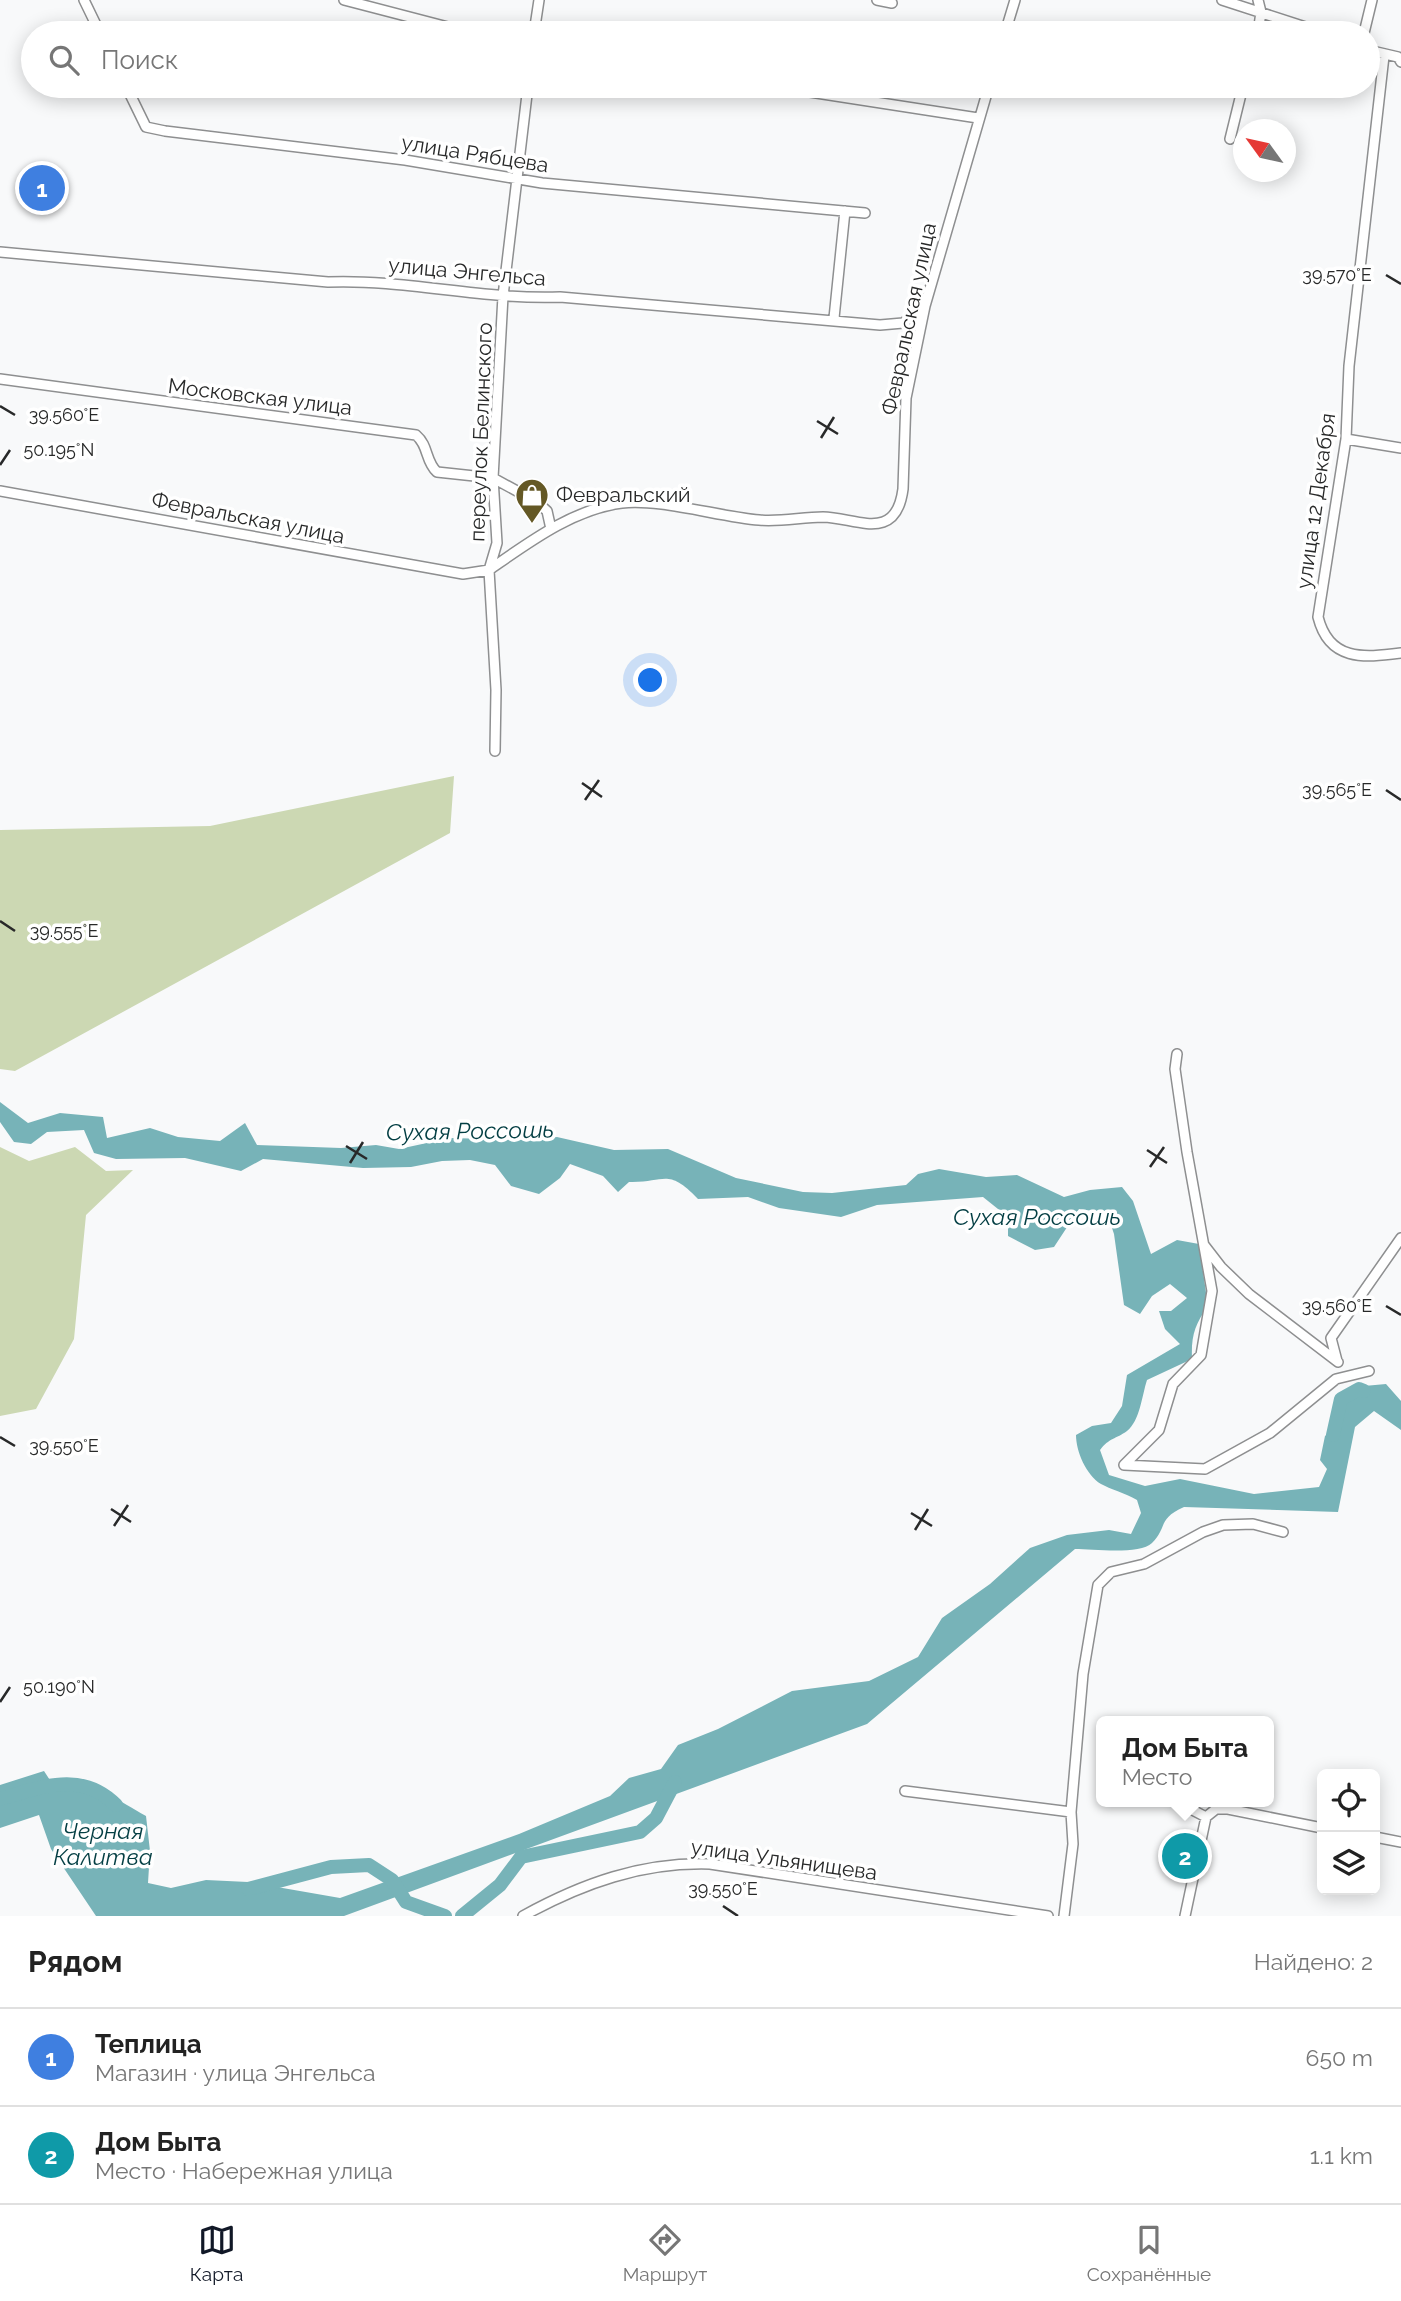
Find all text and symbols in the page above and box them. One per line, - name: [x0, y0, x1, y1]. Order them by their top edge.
- search box: [21, 21, 1380, 98]
- icon: search: [45, 41, 83, 79]
- text: Поиск: [101, 45, 178, 75]
- north arrow: [1233, 119, 1296, 182]
- street label: улица Рябцева: [400, 130, 550, 177]
- pin: 1: [19, 162, 65, 214]
- street label: Февральская улица: [876, 220, 941, 417]
- street label: улица Энгельса: [387, 252, 547, 291]
- text: 39.570°E: [1302, 264, 1372, 285]
- street label: переулок Белинского: [464, 322, 497, 542]
- street label: Московская улица: [167, 373, 354, 420]
- text: 39.560°E: [29, 404, 99, 425]
- street label: улица 12 Декабря: [1291, 412, 1340, 590]
- text: 50.195°N: [24, 439, 94, 460]
- shop icon: Февральский: [513, 476, 551, 525]
- place label: Февральский: [556, 482, 691, 507]
- street label: Февральская улица: [149, 487, 347, 548]
- your location: [633, 663, 667, 697]
- text: 39.565°E: [1302, 779, 1372, 800]
- text: 39.555°E: [30, 920, 98, 941]
- water label: Сухая Россошь: [386, 1116, 554, 1145]
- water label: Сухая Россошь: [953, 1203, 1121, 1230]
- text: 39.560°E: [1302, 1295, 1372, 1316]
- text: 39.550°E: [29, 1435, 99, 1456]
- text: 50.190°N: [23, 1676, 95, 1697]
- popup: [1096, 1716, 1274, 1807]
- text: Дом Быта: [1122, 1733, 1248, 1763]
- text: Место: [1122, 1763, 1193, 1790]
- map controls: [1317, 1769, 1380, 1895]
- button: locate: [1317, 1769, 1380, 1832]
- water label: Черная Калитва: [53, 1817, 153, 1870]
- pin: 2: [1162, 1830, 1208, 1882]
- button: layers: [1317, 1832, 1380, 1895]
- street label: улица Ульянищева: [689, 1834, 879, 1885]
- text: 39.550°E: [688, 1878, 758, 1899]
- text: Рядом: [28, 1944, 122, 1979]
- text: Найдено: 2: [1254, 1948, 1373, 1975]
- text: Теплица: [95, 2029, 202, 2059]
- text: 1: [45, 2044, 57, 2071]
- text: 650 m: [1306, 2044, 1373, 2071]
- text: Магазин · улица Энгельса: [95, 2059, 376, 2086]
- text: Дом Быта: [95, 2127, 221, 2157]
- text: 2: [45, 2142, 57, 2169]
- text: 1.1 km: [1310, 2142, 1373, 2169]
- text: Место · Набережная улица: [95, 2157, 393, 2184]
- tab: Карта: [190, 2221, 243, 2285]
- tab: Маршрут: [623, 2221, 707, 2285]
- tab: Сохранённые: [1087, 2221, 1211, 2285]

